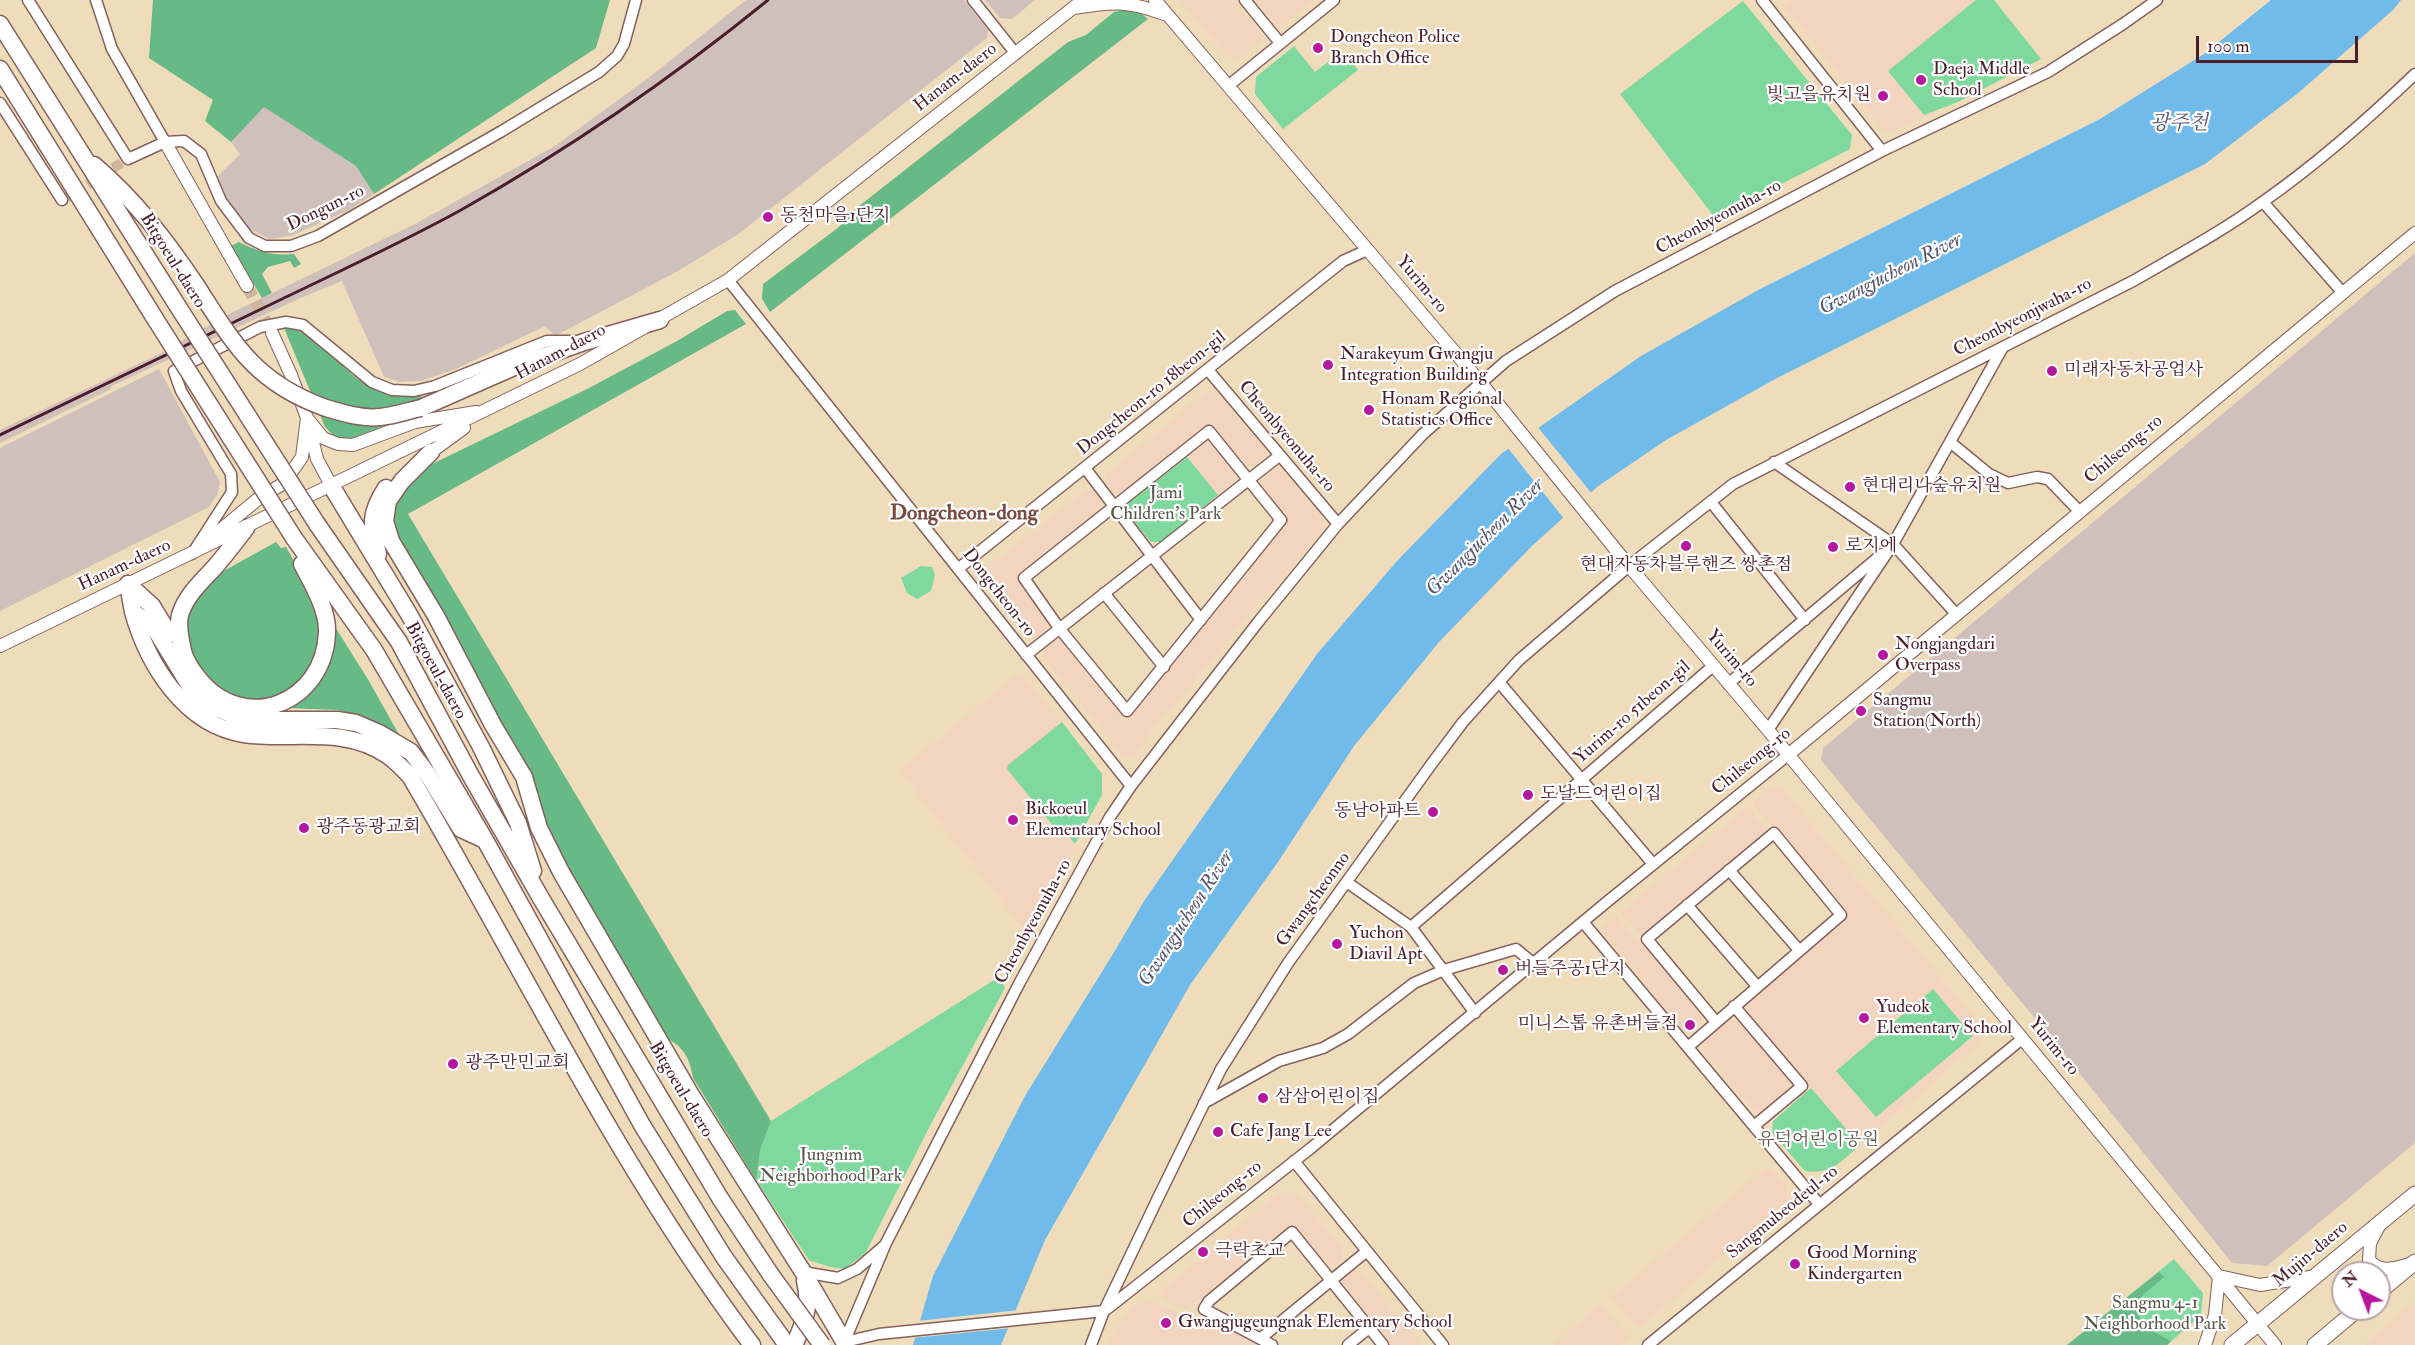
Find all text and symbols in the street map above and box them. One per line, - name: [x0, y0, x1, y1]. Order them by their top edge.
- scale bar: [2199, 24, 2361, 62]
- place label: Dongcheon Police Branch Office: [1330, 27, 1460, 70]
- text: 100 m: [2207, 35, 2250, 58]
- street label: Hanam-daero: [910, 39, 1002, 117]
- marker: Dongcheon Police Branch Office: [1311, 41, 1325, 55]
- place label: Daeja Middle School: [1933, 59, 2030, 101]
- marker: Daeja Middle School: [1914, 73, 1928, 87]
- place label: 빛고을유치원: [1767, 85, 1871, 107]
- marker: 빛고을유치원: [1876, 89, 1890, 103]
- water label: 광주천: [2150, 113, 2208, 137]
- street label: Cheonbyeonuha-ro: [1653, 176, 1785, 260]
- street label: Dongun-ro: [284, 181, 368, 237]
- place label: 동천마을1단지: [780, 206, 891, 228]
- street label: Bitgoeul-daero: [134, 210, 210, 312]
- marker: 동천마을1단지: [761, 210, 775, 224]
- water label: Gwangjucheon River: [1816, 229, 1966, 321]
- street label: Yurim-ro: [1391, 252, 1451, 318]
- street label: Cheonbyeonjwaha-ro: [1950, 274, 2096, 362]
- street label: Hanam-daero: [512, 320, 610, 386]
- street label: Dongcheon-ro 18beon-gil: [1073, 327, 1231, 461]
- place label: Narakeyum Gwangju Integration Building: [1340, 344, 1493, 386]
- marker: Narakeyum Gwangju Integration Building: [1321, 358, 1335, 372]
- place label: 미래자동차공업사: [2064, 360, 2203, 382]
- marker: 미래자동차공업사: [2045, 364, 2059, 378]
- street label: Cheonbyeonuha-ro: [1233, 377, 1339, 497]
- place label: Honam Regional Statistics Office: [1381, 389, 1502, 432]
- marker: Honam Regional Statistics Office: [1362, 403, 1376, 417]
- street label: Chilseong-ro: [2080, 411, 2168, 489]
- water label: Gwangjucheon River: [1422, 474, 1550, 602]
- place label: 현대리나숲유치원: [1862, 476, 2001, 498]
- marker: 현대리나숲유치원: [1843, 480, 1857, 494]
- park label: Jami Children's Park: [1110, 483, 1222, 526]
- district label: Dongcheon-dong: [890, 501, 1038, 527]
- street label: Hanam-daero: [75, 535, 175, 597]
- place label: 로지에: [1845, 536, 1897, 558]
- marker: 현대자동차블루핸즈 쌍촌점: [1679, 539, 1693, 553]
- marker: 로지에: [1826, 540, 1840, 554]
- street label: Dongcheon-ro: [957, 544, 1039, 642]
- place label: 현대자동차블루핸즈 쌍촌점: [1580, 555, 1792, 577]
- street label: Bitgoeul-daero: [399, 619, 471, 723]
- street label: Yurim-ro: [1701, 626, 1761, 692]
- place label: Nongjangdari Overpass: [1895, 634, 1995, 676]
- marker: Nongjangdari Overpass: [1876, 648, 1890, 662]
- street label: Yurim-ro 51beon-gil: [1570, 657, 1696, 769]
- place label: Sangmu Station(North): [1873, 690, 1981, 732]
- marker: Sangmu Station(North): [1854, 704, 1868, 718]
- street label: Chilseong-ro: [1708, 724, 1796, 800]
- place label: 도날드어린이집: [1540, 784, 1662, 806]
- marker: 도날드어린이집: [1521, 788, 1535, 802]
- place label: Bickoeul Elementary School: [1025, 799, 1161, 842]
- place label: 동남아파트: [1334, 801, 1421, 823]
- marker: 동남아파트: [1426, 805, 1440, 819]
- marker: Bickoeul Elementary School: [1006, 813, 1020, 827]
- place label: 광주동광교회: [316, 817, 420, 839]
- marker: 광주동광교회: [297, 821, 311, 835]
- water label: Gwangjucheon River: [1134, 847, 1240, 991]
- street label: Gwangcheonno: [1272, 848, 1356, 952]
- street label: Cheonbyeonuha-ro: [991, 856, 1077, 988]
- place label: Yuchon Diavil Apt: [1349, 923, 1423, 966]
- marker: Yuchon Diavil Apt: [1330, 937, 1344, 951]
- place label: 버들주공1단지: [1515, 959, 1626, 981]
- marker: 버들주공1단지: [1496, 963, 1510, 977]
- place label: Yudeok Elementary School: [1876, 997, 2012, 1040]
- marker: Yudeok Elementary School: [1857, 1011, 1871, 1025]
- place label: 미니스톱 유촌버들점: [1518, 1014, 1678, 1036]
- street label: Yurim-ro: [2023, 1014, 2083, 1080]
- marker: 미니스톱 유촌버들점: [1683, 1018, 1697, 1032]
- street label: Bitgoeul-daero: [643, 1038, 717, 1142]
- place label: 광주만민교회: [465, 1053, 569, 1075]
- marker: 광주만민교회: [446, 1057, 460, 1071]
- place label: 삼삼어린이집: [1275, 1087, 1379, 1109]
- marker: 삼삼어린이집: [1256, 1091, 1270, 1105]
- place label: Cafe Jang Lee: [1230, 1121, 1332, 1143]
- marker: Cafe Jang Lee: [1211, 1125, 1225, 1139]
- park label: 유덕어린이공원: [1757, 1130, 1879, 1152]
- park label: Jungnim Neighborhood Park: [760, 1145, 902, 1188]
- street label: Chilseong-ro: [1179, 1157, 1267, 1233]
- street label: Sangmubeodeul-ro: [1723, 1162, 1843, 1264]
- street label: Mujin-daero: [2269, 1217, 2353, 1293]
- place label: 극락초교: [1215, 1241, 1285, 1263]
- place label: Good Morning Kindergarten: [1807, 1243, 1917, 1286]
- marker: 극락초교: [1196, 1245, 1210, 1259]
- marker: Good Morning Kindergarten: [1788, 1257, 1802, 1271]
- north arrow: [2331, 1261, 2391, 1321]
- text: N: [2338, 1267, 2362, 1291]
- park label: Sangmu 4-1 Neighborhood Park: [2084, 1293, 2226, 1336]
- place label: Gwangjugeungnak Elementary School: [1178, 1312, 1452, 1334]
- marker: Gwangjugeungnak Elementary School: [1159, 1316, 1173, 1330]

